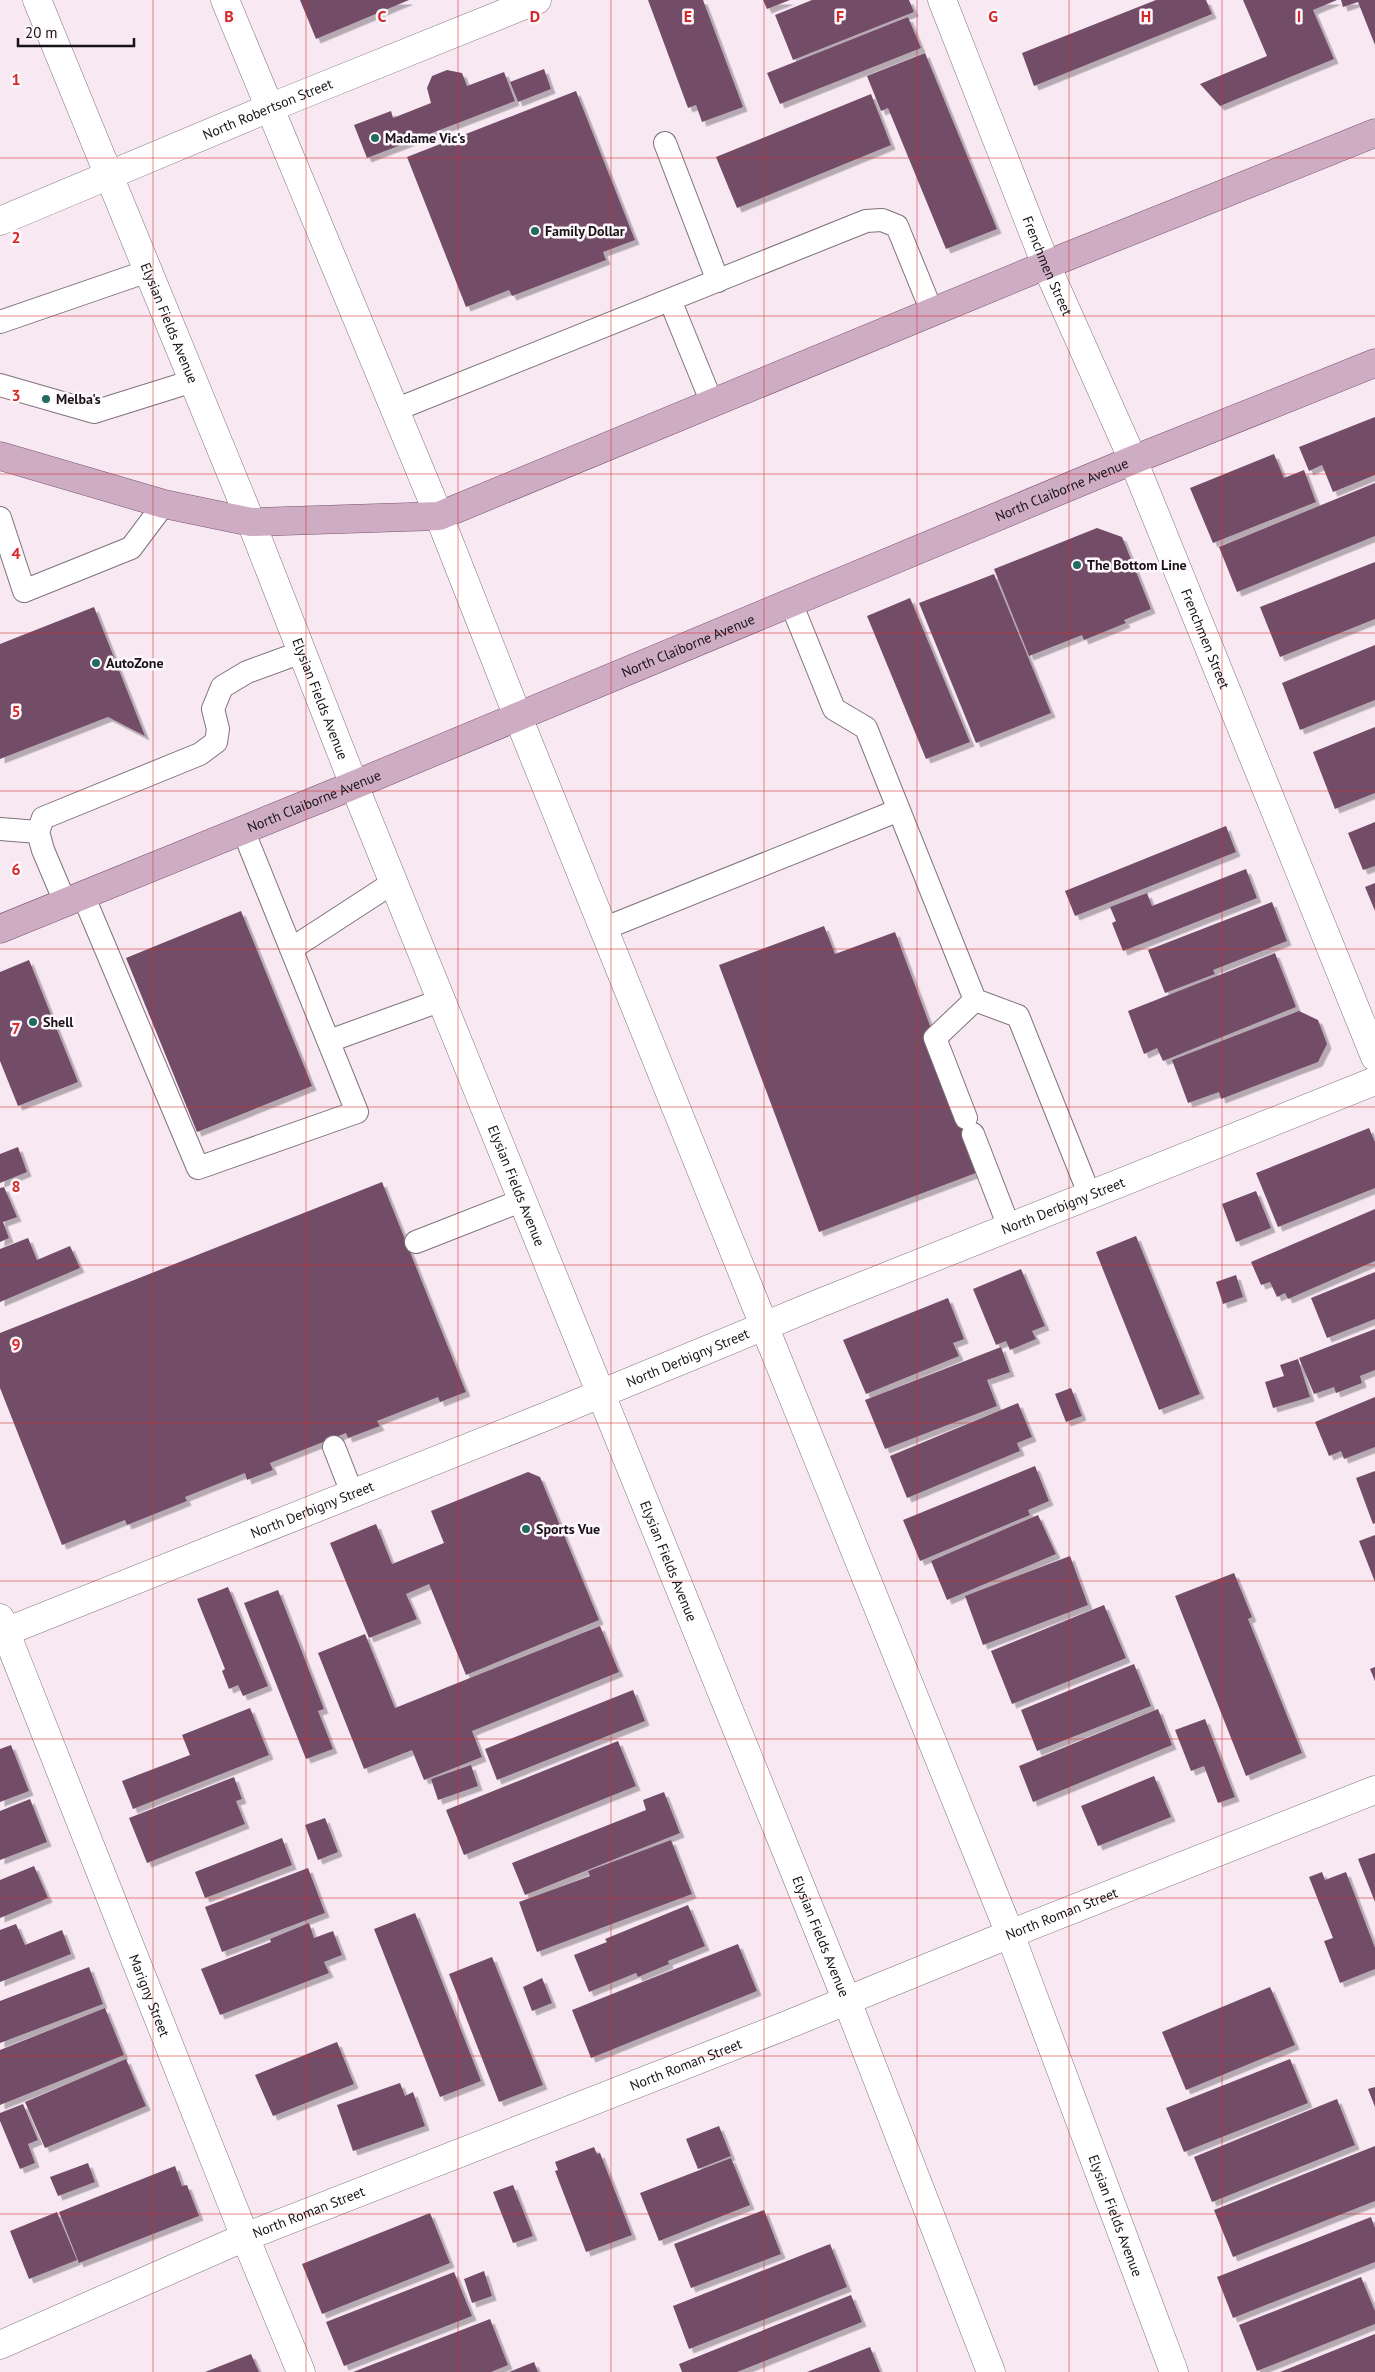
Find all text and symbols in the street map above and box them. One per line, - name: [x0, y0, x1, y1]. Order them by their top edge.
- text: B: [224, 6, 234, 26]
- text: C: [378, 6, 387, 26]
- text: D: [530, 6, 540, 26]
- text: E: [684, 6, 692, 26]
- text: F: [836, 6, 844, 26]
- text: G: [988, 6, 998, 26]
- text: H: [1141, 6, 1151, 26]
- text: I: [1297, 6, 1301, 26]
- scale bar: [18, 15, 134, 47]
- text: 20 m: [25, 23, 58, 42]
- text: 1: [11, 69, 21, 89]
- street label: North Robertson Street: [200, 74, 335, 144]
- place label: Madame Vic's: [385, 129, 466, 147]
- marker: Madame Vic's: [369, 132, 381, 144]
- street label: Frenchmen Street: [1019, 213, 1077, 319]
- place label: Family Dollar: [545, 222, 625, 240]
- marker: Family Dollar: [529, 225, 541, 237]
- text: 2: [11, 227, 21, 247]
- street label: Elysian Fields Avenue: [137, 260, 202, 386]
- text: 3: [11, 385, 21, 405]
- place label: Melba's: [56, 390, 101, 408]
- marker: Melba's: [40, 393, 52, 405]
- street label: North Claiborne Avenue: [992, 454, 1131, 526]
- text: 4: [11, 543, 21, 563]
- place label: The Bottom Line: [1087, 556, 1187, 574]
- marker: The Bottom Line: [1071, 559, 1083, 571]
- street label: Frenchmen Street: [1177, 586, 1234, 692]
- street label: North Claiborne Avenue: [619, 610, 757, 681]
- street label: Elysian Fields Avenue: [288, 635, 352, 762]
- place label: AutoZone: [106, 654, 164, 672]
- marker: AutoZone: [90, 657, 102, 669]
- text: 5: [11, 701, 21, 721]
- street label: North Claiborne Avenue: [244, 766, 384, 837]
- text: 6: [11, 859, 21, 879]
- place label: Shell: [43, 1013, 74, 1031]
- marker: Shell: [27, 1016, 39, 1028]
- text: 7: [11, 1018, 21, 1038]
- street label: Elysian Fields Avenue: [484, 1123, 549, 1249]
- street label: North Derbigny Street: [999, 1173, 1128, 1239]
- text: 8: [11, 1176, 21, 1196]
- street label: North Derbigny Street: [623, 1324, 752, 1391]
- text: 9: [11, 1334, 21, 1354]
- street label: North Derbigny Street: [248, 1477, 377, 1542]
- street label: Elysian Fields Avenue: [636, 1498, 701, 1624]
- place label: Sports Vue: [536, 1520, 600, 1538]
- marker: Sports Vue: [520, 1523, 532, 1535]
- street label: Elysian Fields Avenue: [788, 1873, 853, 1999]
- street label: North Roman Street: [1003, 1883, 1120, 1944]
- street label: Marigny Street: [125, 1952, 174, 2040]
- street label: North Roman Street: [627, 2034, 745, 2095]
- street label: Elysian Fields Avenue: [1084, 2152, 1146, 2279]
- street label: North Roman Street: [250, 2182, 368, 2242]

